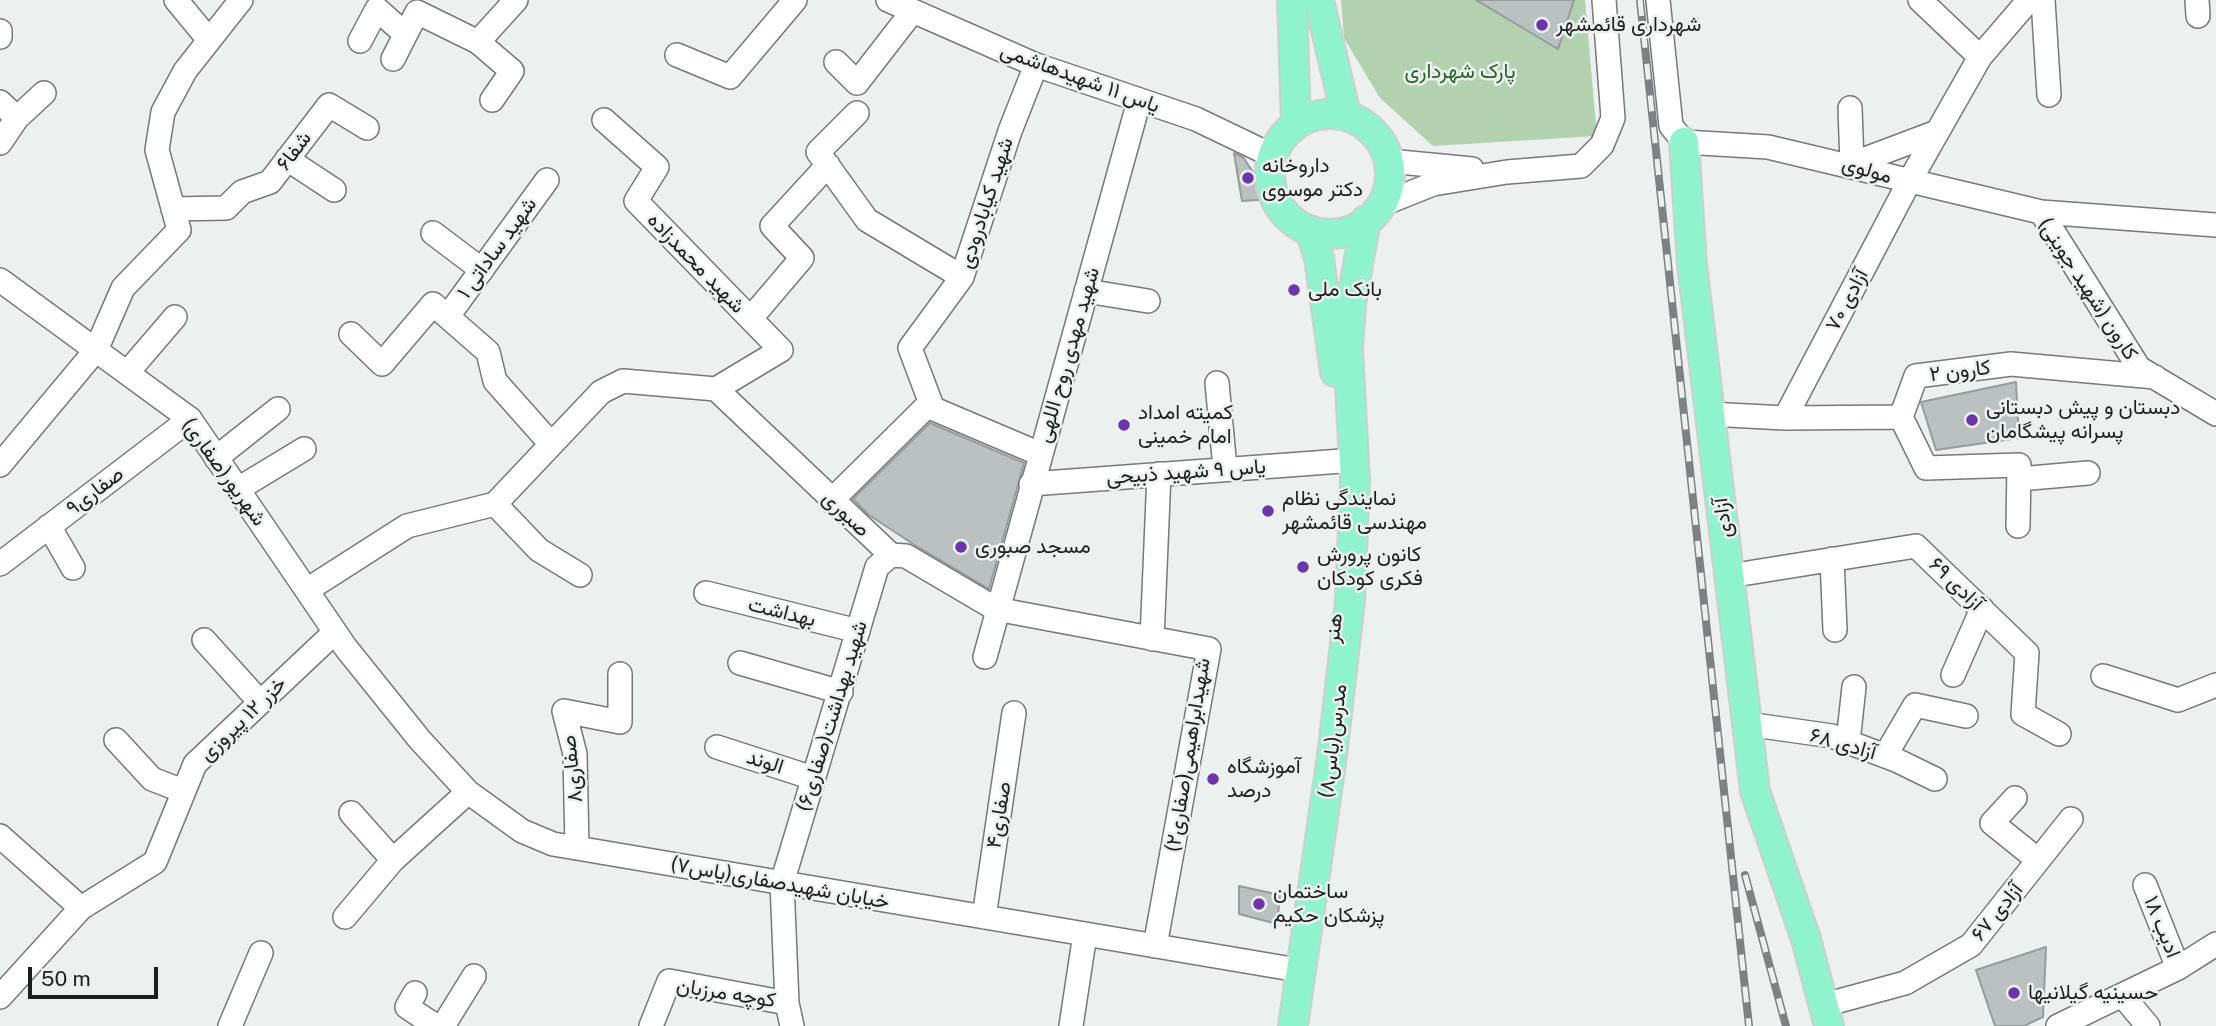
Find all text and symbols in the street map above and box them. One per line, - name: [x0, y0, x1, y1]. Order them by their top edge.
- place label: شهرداری قائمشهر: [1556, 12, 1701, 38]
- marker: شهرداری قائمشهر: [1534, 17, 1550, 33]
- street label: یاس ۱۱ شهیدهاشمی: [997, 37, 1163, 119]
- park label: پارک شهرداری: [1404, 59, 1516, 85]
- street label: شفا۶: [271, 126, 317, 176]
- street label: شهید کیابادرودی: [953, 134, 1019, 272]
- street label: مولوی: [1839, 151, 1895, 189]
- place label: داروخانه دکتر موسوی: [1262, 153, 1363, 203]
- marker: داروخانه دکتر موسوی: [1240, 170, 1256, 186]
- street label: شهید ساداتی ۱: [452, 192, 542, 304]
- street label: شهید محمدزاده: [642, 207, 750, 319]
- street label: کارون (شهید جوینی): [2033, 213, 2143, 365]
- street label: شهید مهدی روح اللهی: [1031, 264, 1105, 446]
- street label: آزادی ۷۰: [1820, 265, 1874, 335]
- place label: بانک ملی: [1308, 277, 1382, 303]
- marker: بانک ملی: [1286, 282, 1302, 298]
- street label: کارون ۲: [1928, 355, 1992, 387]
- place label: دبستان و پیش دبستانی پسرانه پیشگامان: [1986, 395, 2180, 445]
- place label: کمیته امداد امام خمینی: [1138, 400, 1233, 450]
- marker: دبستان و پیش دبستانی پسرانه پیشگامان: [1964, 412, 1980, 428]
- street label: شهریور(صفاری): [176, 413, 272, 531]
- marker: کمیته امداد امام خمینی: [1116, 417, 1132, 433]
- street label: یاس ۹ شهید ذبیحی: [1105, 454, 1267, 490]
- street label: صفاری۹: [61, 461, 129, 521]
- street label: صبوری: [817, 486, 875, 542]
- place label: نمایندگی نظام مهندسی قائمشهر: [1282, 486, 1427, 536]
- street label: آزادی: [1708, 496, 1738, 540]
- marker: نمایندگی نظام مهندسی قائمشهر: [1260, 503, 1276, 519]
- place label: مسجد صبوری: [975, 534, 1091, 560]
- marker: مسجد صبوری: [953, 539, 969, 555]
- place label: کانون پرورش فکری کودکان: [1317, 542, 1423, 592]
- street label: آزادی ۶۹: [1924, 552, 1988, 616]
- marker: کانون پرورش فکری کودکان: [1295, 559, 1311, 575]
- street label: بهداشت: [746, 591, 818, 633]
- street label: هنر: [1320, 612, 1348, 644]
- street label: شهید بهداشت(صفاری۶): [791, 618, 873, 814]
- street label: شهیدابراهیمی(صفاری۲): [1160, 656, 1216, 854]
- street label: خزر ۱۲ پیروزی: [194, 671, 292, 767]
- street label: مدرس(یاس۸): [1313, 682, 1353, 800]
- street label: آزادی ۶۸: [1807, 723, 1879, 765]
- street label: صفاری۸: [556, 734, 588, 804]
- street label: الوند: [743, 744, 787, 780]
- place label: آموزشگاه درصد: [1227, 754, 1301, 804]
- marker: آموزشگاه درصد: [1205, 771, 1221, 787]
- street label: صفاری۴: [981, 780, 1017, 850]
- street label: خیابان شهیدصفاری(یاس۷): [669, 851, 891, 915]
- street label: آزادی ۶۷: [1966, 878, 2028, 946]
- place label: ساختمان پزشکان حکیم: [1273, 879, 1385, 929]
- street label: ادیب ۱۸: [2138, 892, 2186, 962]
- marker: ساختمان پزشکان حکیم: [1251, 896, 1267, 912]
- scale bar: [32, 953, 161, 997]
- text: 50 m: [41, 966, 91, 991]
- street label: کوچه مرزبان: [675, 973, 777, 1013]
- place label: حسینیه گیلانیها: [2028, 980, 2158, 1006]
- marker: حسینیه گیلانیها: [2006, 985, 2022, 1001]

